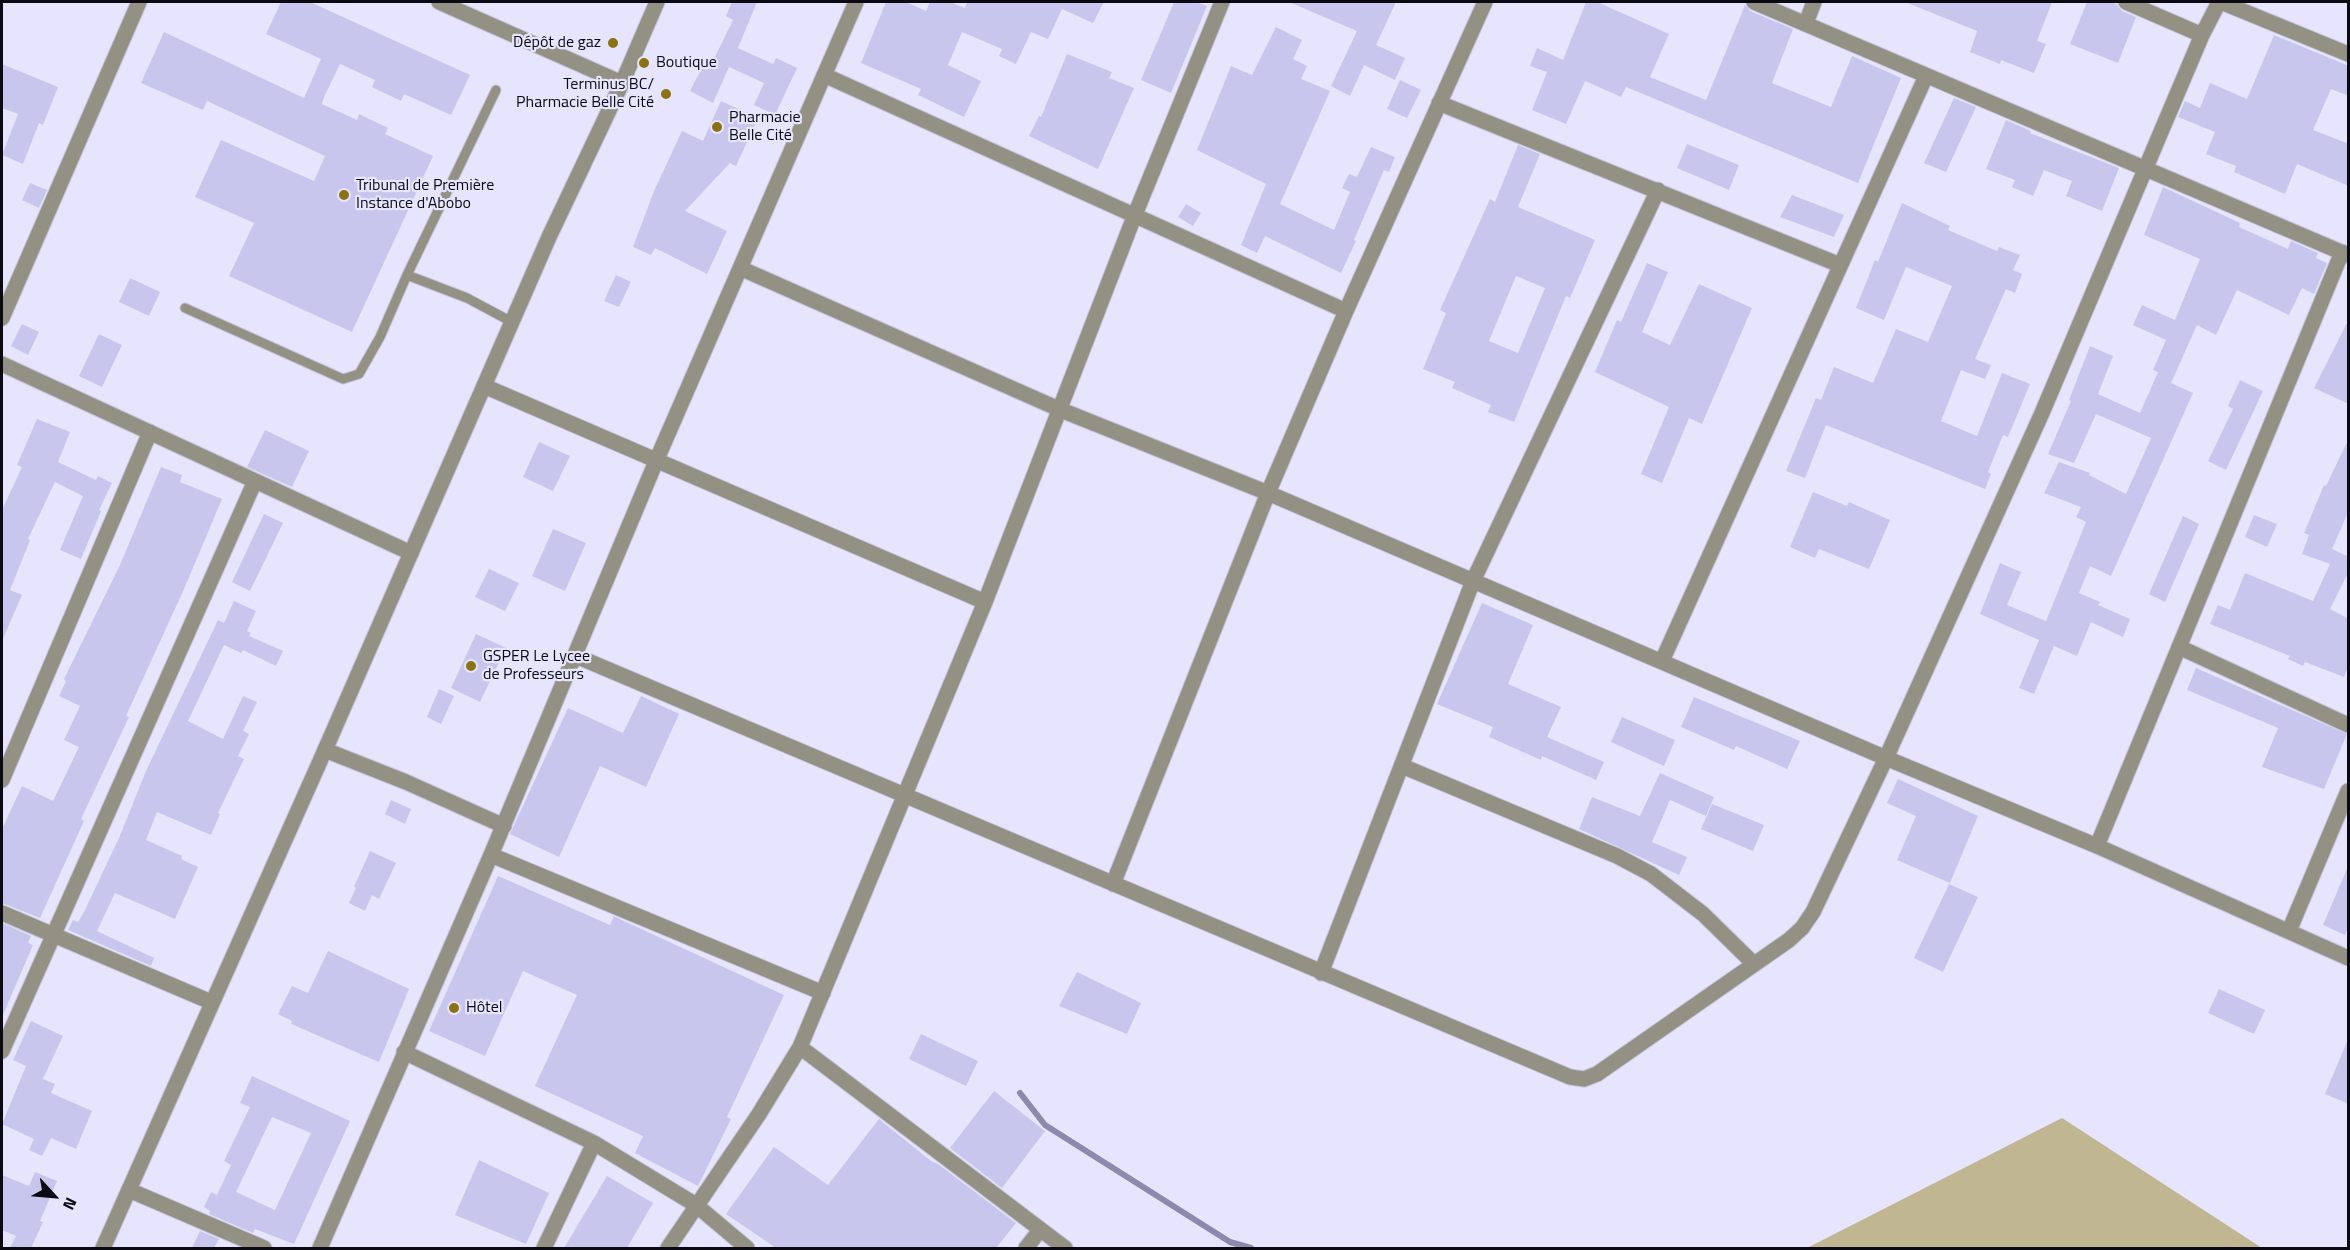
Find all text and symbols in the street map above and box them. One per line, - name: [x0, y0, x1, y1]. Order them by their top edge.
- place label: Dépôt de gaz: [513, 33, 601, 53]
- marker: Dépôt de gaz: [606, 36, 620, 50]
- place label: Boutique: [656, 53, 717, 73]
- marker: Boutique: [637, 56, 651, 70]
- place label: Terminus BC/ Pharmacie Belle Cité: [516, 75, 654, 113]
- marker: Terminus BC/ Pharmacie Belle Cité: [659, 87, 673, 101]
- place label: Pharmacie Belle Cité: [729, 108, 801, 146]
- marker: Pharmacie Belle Cité: [710, 120, 724, 134]
- place label: Tribunal de Première Instance d'Abobo: [356, 176, 494, 214]
- marker: Tribunal de Première Instance d'Abobo: [337, 188, 351, 202]
- place label: GSPER Le Lycee de Professeurs: [483, 647, 590, 685]
- marker: GSPER Le Lycee de Professeurs: [464, 659, 478, 673]
- place label: Hôtel: [466, 998, 502, 1018]
- marker: Hôtel: [447, 1001, 461, 1015]
- north arrow: [24, 1166, 84, 1226]
- text: N: [57, 1194, 83, 1214]

